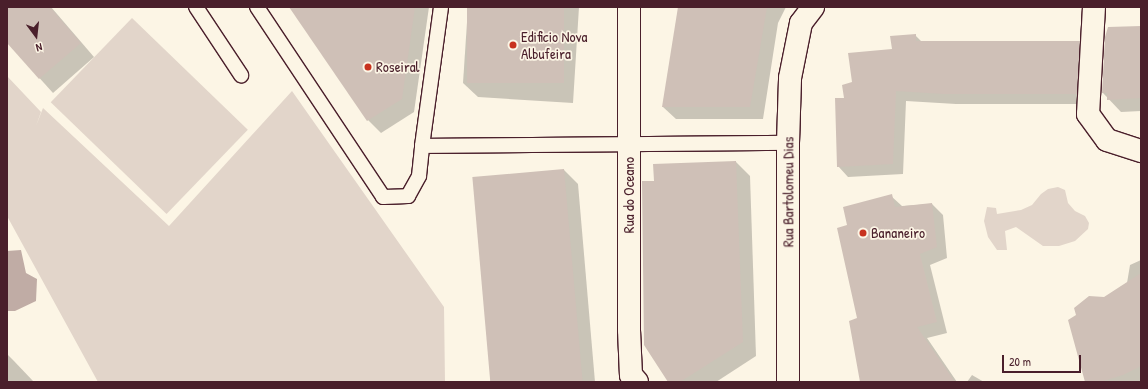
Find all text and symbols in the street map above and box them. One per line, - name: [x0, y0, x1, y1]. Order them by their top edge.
- north arrow: [16, 16, 56, 56]
- place label: Edificio Nova Albufeira: [521, 27, 587, 62]
- text: N: [34, 40, 44, 55]
- marker: Edificio Nova Albufeira: [508, 40, 518, 50]
- place label: Roseiral: [376, 58, 420, 76]
- marker: Roseiral: [363, 62, 373, 72]
- street label: Rua Bartolomeu Dias: [779, 137, 797, 247]
- street label: Rua do Oceano: [620, 157, 638, 233]
- place label: Bananeiro: [871, 224, 925, 242]
- marker: Bananeiro: [858, 228, 868, 238]
- scale bar: [1004, 347, 1083, 373]
- text: 20 m: [1009, 353, 1031, 370]

